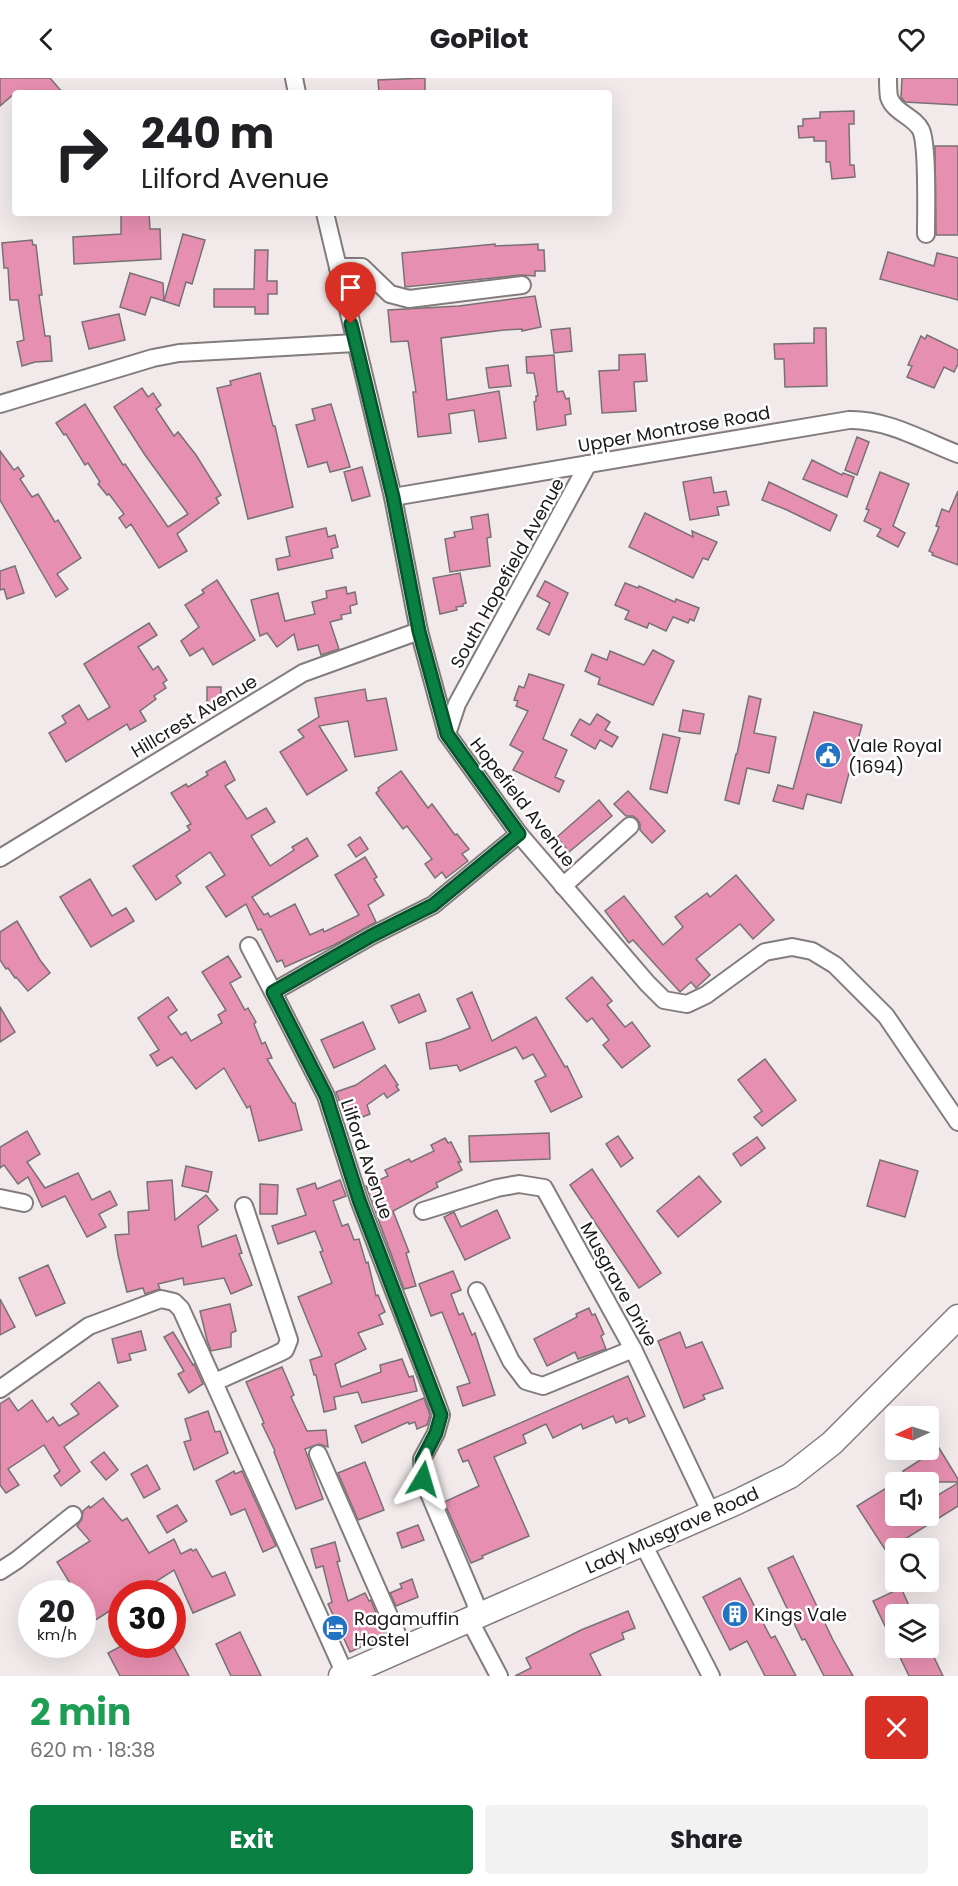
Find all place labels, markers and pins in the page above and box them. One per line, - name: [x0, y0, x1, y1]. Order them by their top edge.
- pin: [325, 262, 376, 324]
- place label: Vale Royal (1694): [848, 733, 942, 779]
- public building icon: Vale Royal (1694): [813, 740, 843, 770]
- building icon: Kings Vale: [720, 1599, 750, 1629]
- place label: Kings Vale: [754, 1602, 847, 1627]
- place label: Ragamuffin Hostel: [354, 1606, 459, 1652]
- hotel icon: Ragamuffin Hostel: [320, 1613, 350, 1643]

